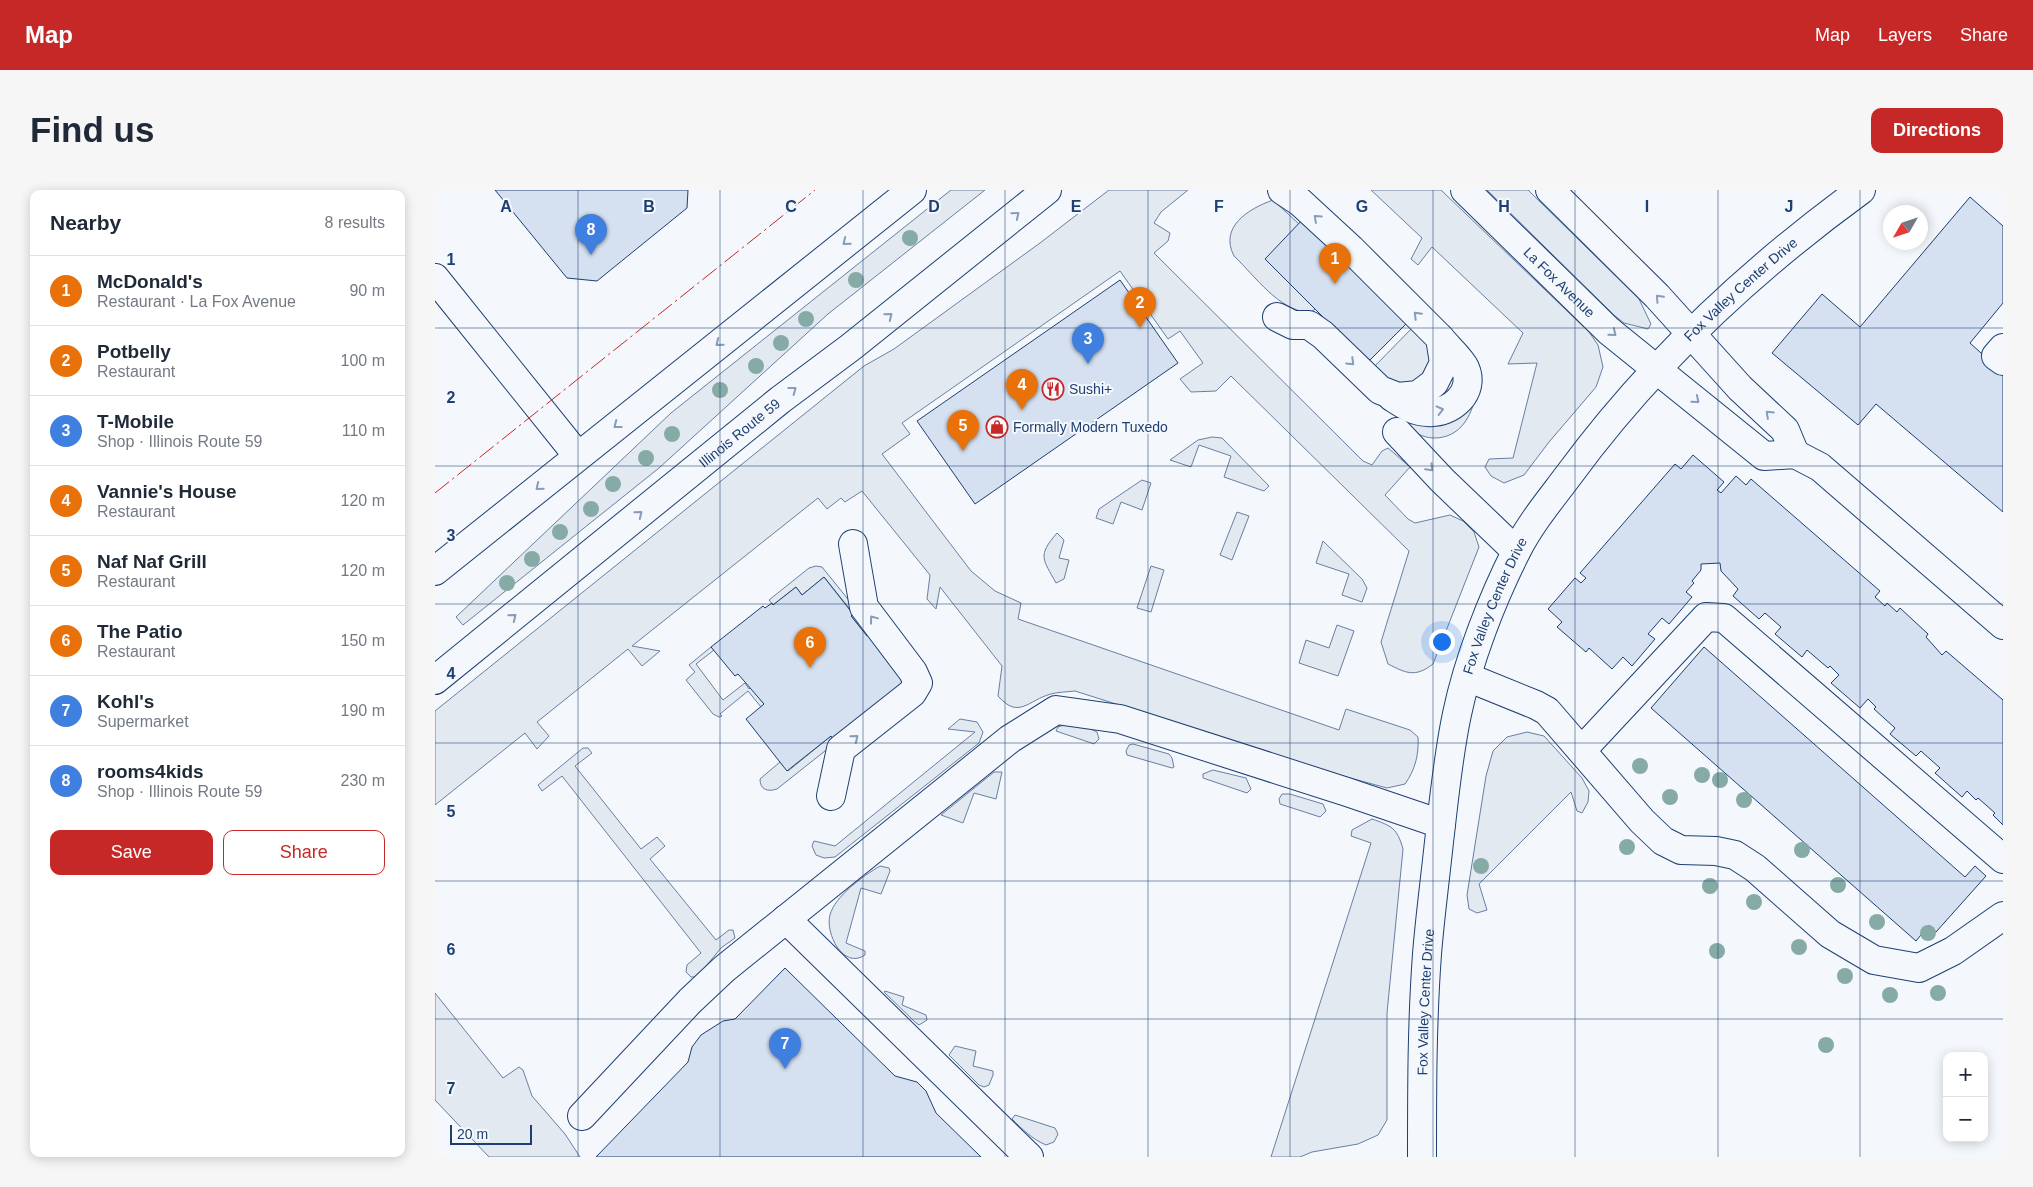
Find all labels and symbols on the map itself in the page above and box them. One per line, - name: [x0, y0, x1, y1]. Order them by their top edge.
- text: A: [500, 198, 512, 215]
- text: B: [643, 198, 655, 215]
- text: C: [785, 198, 797, 215]
- text: D: [928, 198, 940, 215]
- text: E: [1071, 198, 1082, 215]
- text: F: [1214, 198, 1224, 215]
- text: G: [1356, 198, 1368, 215]
- text: H: [1498, 198, 1510, 215]
- text: I: [1645, 198, 1649, 215]
- text: J: [1785, 198, 1793, 215]
- north arrow: [1883, 205, 1928, 250]
- one-way arrow: [1010, 212, 1019, 220]
- pin: 8: [575, 214, 607, 255]
- one-way arrow: [1314, 215, 1323, 224]
- street label: Fox Valley Center Drive: [1681, 234, 1801, 344]
- one-way arrow: [843, 237, 852, 246]
- pin: 1: [1319, 243, 1351, 284]
- street label: La Fox Avenue: [1520, 244, 1598, 321]
- text: 1: [447, 251, 456, 268]
- pin: 2: [1124, 287, 1156, 328]
- one-way arrow: [1656, 295, 1665, 304]
- one-way arrow: [1414, 312, 1423, 321]
- one-way arrow: [883, 314, 892, 322]
- pin: 3: [1072, 323, 1104, 364]
- one-way arrow: [1607, 328, 1616, 336]
- one-way arrow: [716, 338, 725, 347]
- one-way arrow: [1345, 356, 1354, 365]
- pin: 4: [1006, 369, 1038, 410]
- restaurant icon: Sushi+: [1041, 377, 1065, 401]
- place label: Sushi+: [1069, 381, 1112, 397]
- one-way arrow: [787, 388, 796, 396]
- text: 2: [447, 389, 456, 406]
- one-way arrow: [1690, 394, 1699, 402]
- street label: Illinois Route 59: [696, 395, 783, 471]
- one-way arrow: [1436, 405, 1445, 416]
- pin: 5: [947, 410, 979, 451]
- one-way arrow: [1765, 411, 1774, 420]
- shop icon: Formally Modern Tuxedo: [985, 415, 1009, 439]
- one-way arrow: [613, 419, 623, 428]
- place label: Formally Modern Tuxedo: [1013, 419, 1168, 435]
- one-way arrow: [1424, 462, 1433, 471]
- one-way arrow: [536, 481, 545, 490]
- one-way arrow: [633, 512, 642, 520]
- text: 3: [447, 527, 456, 544]
- street label: Fox Valley Center Drive: [1460, 534, 1530, 676]
- one-way arrow: [507, 614, 516, 622]
- one-way arrow: [870, 616, 878, 625]
- pin: 6: [794, 627, 826, 668]
- your location: [1429, 629, 1455, 655]
- text: 4: [447, 665, 456, 682]
- one-way arrow: [849, 735, 858, 743]
- text: 5: [447, 803, 456, 820]
- street label: Fox Valley Center Drive: [1414, 928, 1437, 1076]
- text: 6: [447, 941, 456, 958]
- pin: 7: [769, 1028, 801, 1069]
- text: 7: [447, 1080, 456, 1097]
- scale bar: [450, 1122, 533, 1145]

